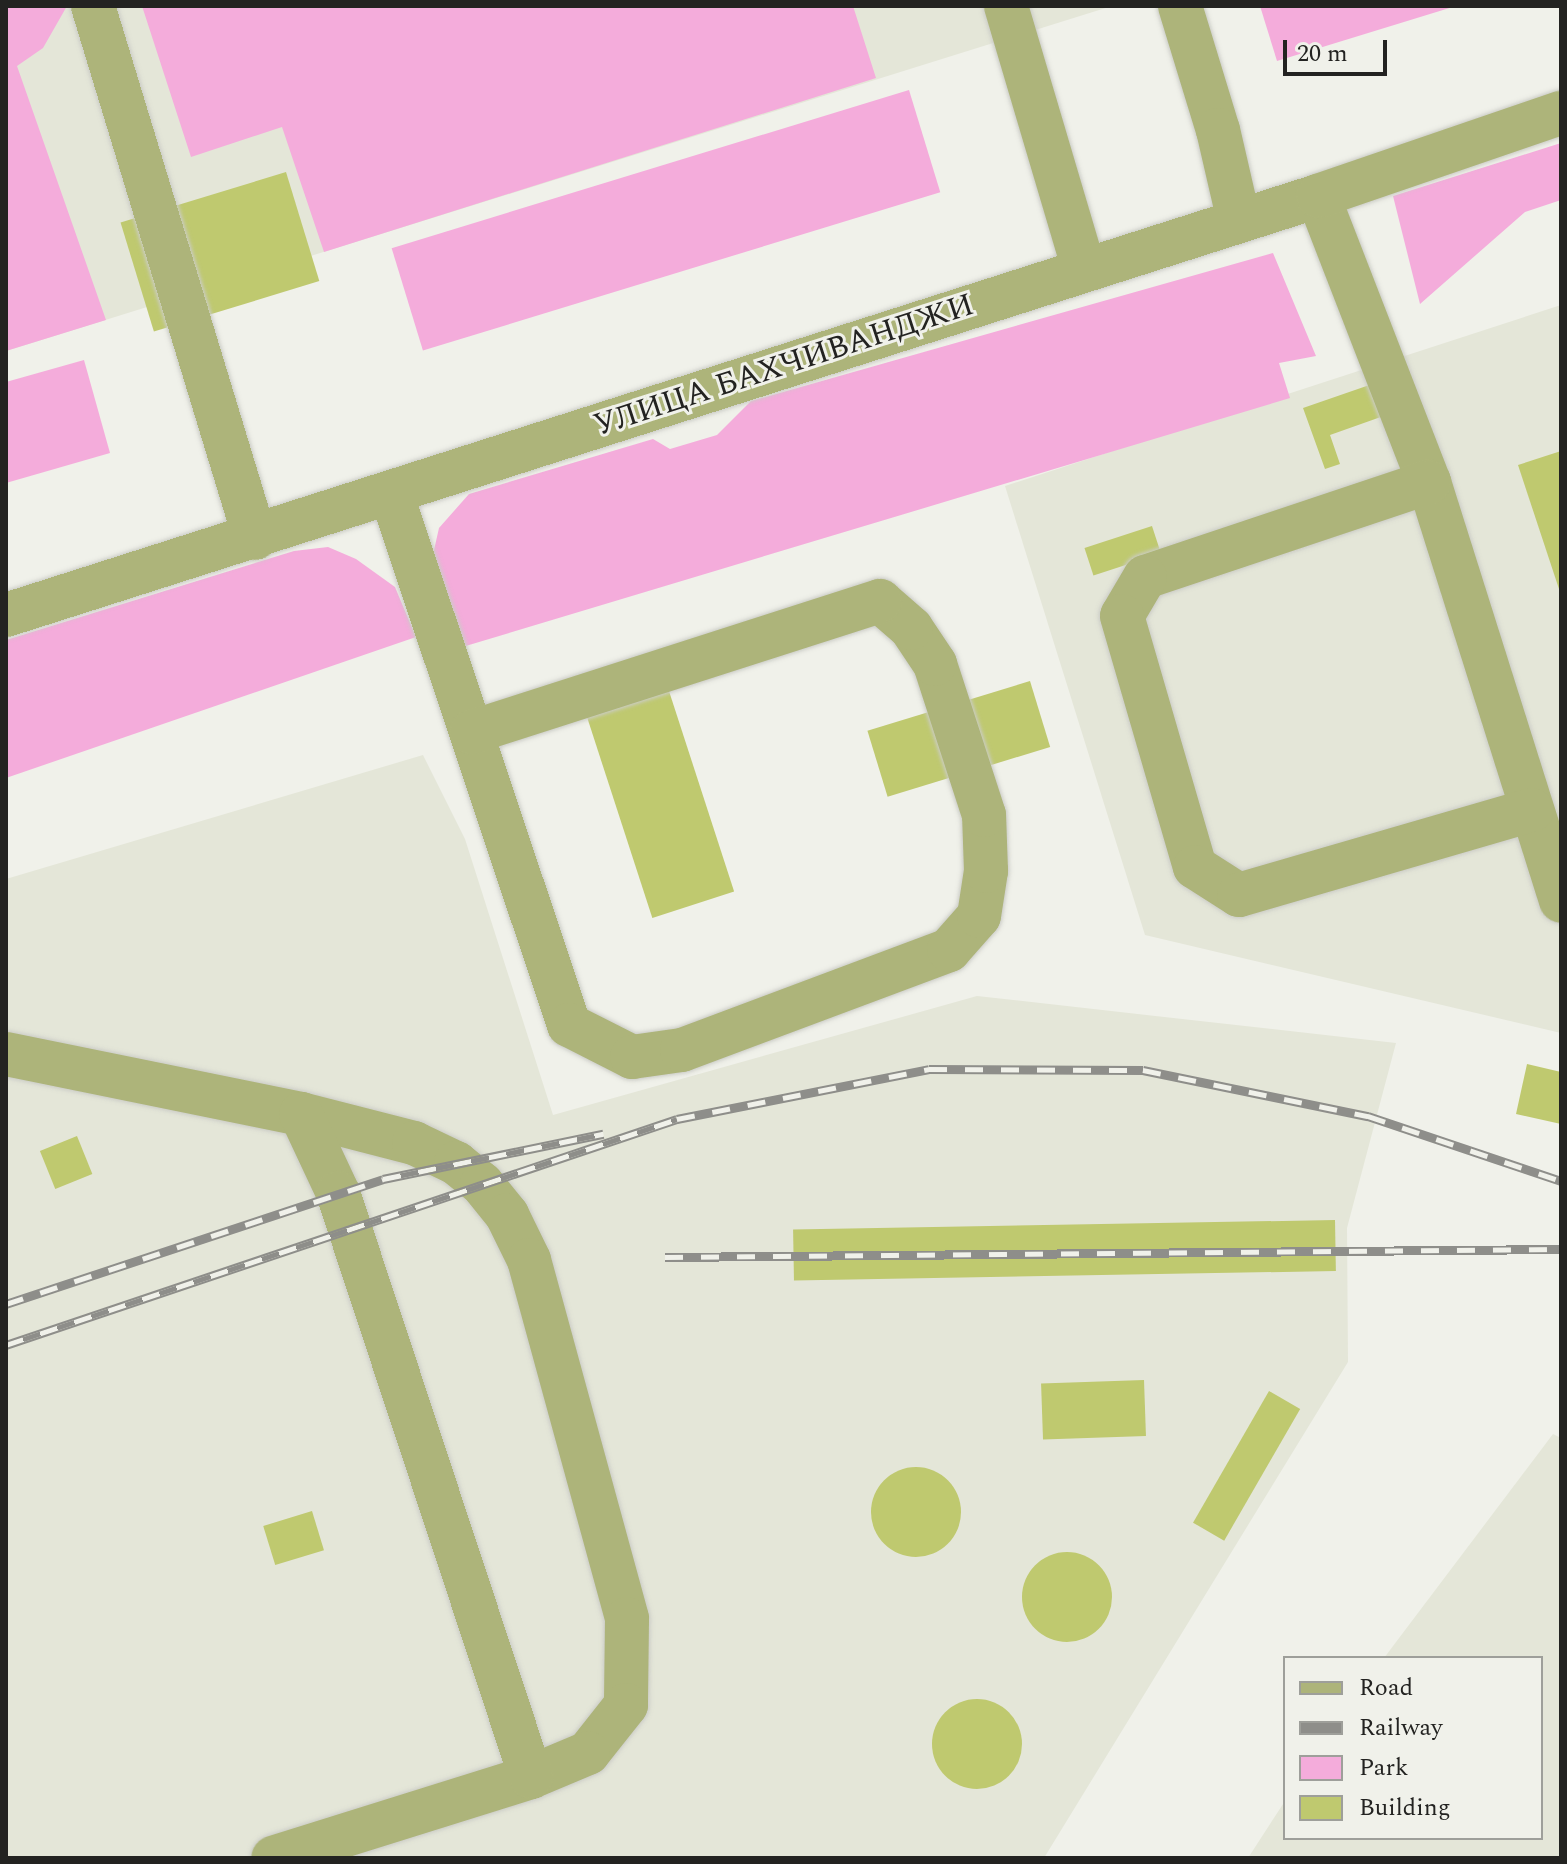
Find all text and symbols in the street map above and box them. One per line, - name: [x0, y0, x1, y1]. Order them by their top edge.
- scale bar: [1287, 24, 1391, 74]
- text: 20 m: [1297, 36, 1348, 72]
- street label: УЛИЦА БАХЧИВАНДЖИ: [589, 286, 979, 446]
- legend: [1283, 1656, 1543, 1840]
- text: Road: [1359, 1670, 1413, 1706]
- text: Railway: [1359, 1710, 1443, 1746]
- text: Park: [1359, 1750, 1409, 1786]
- text: Building: [1359, 1790, 1451, 1826]

